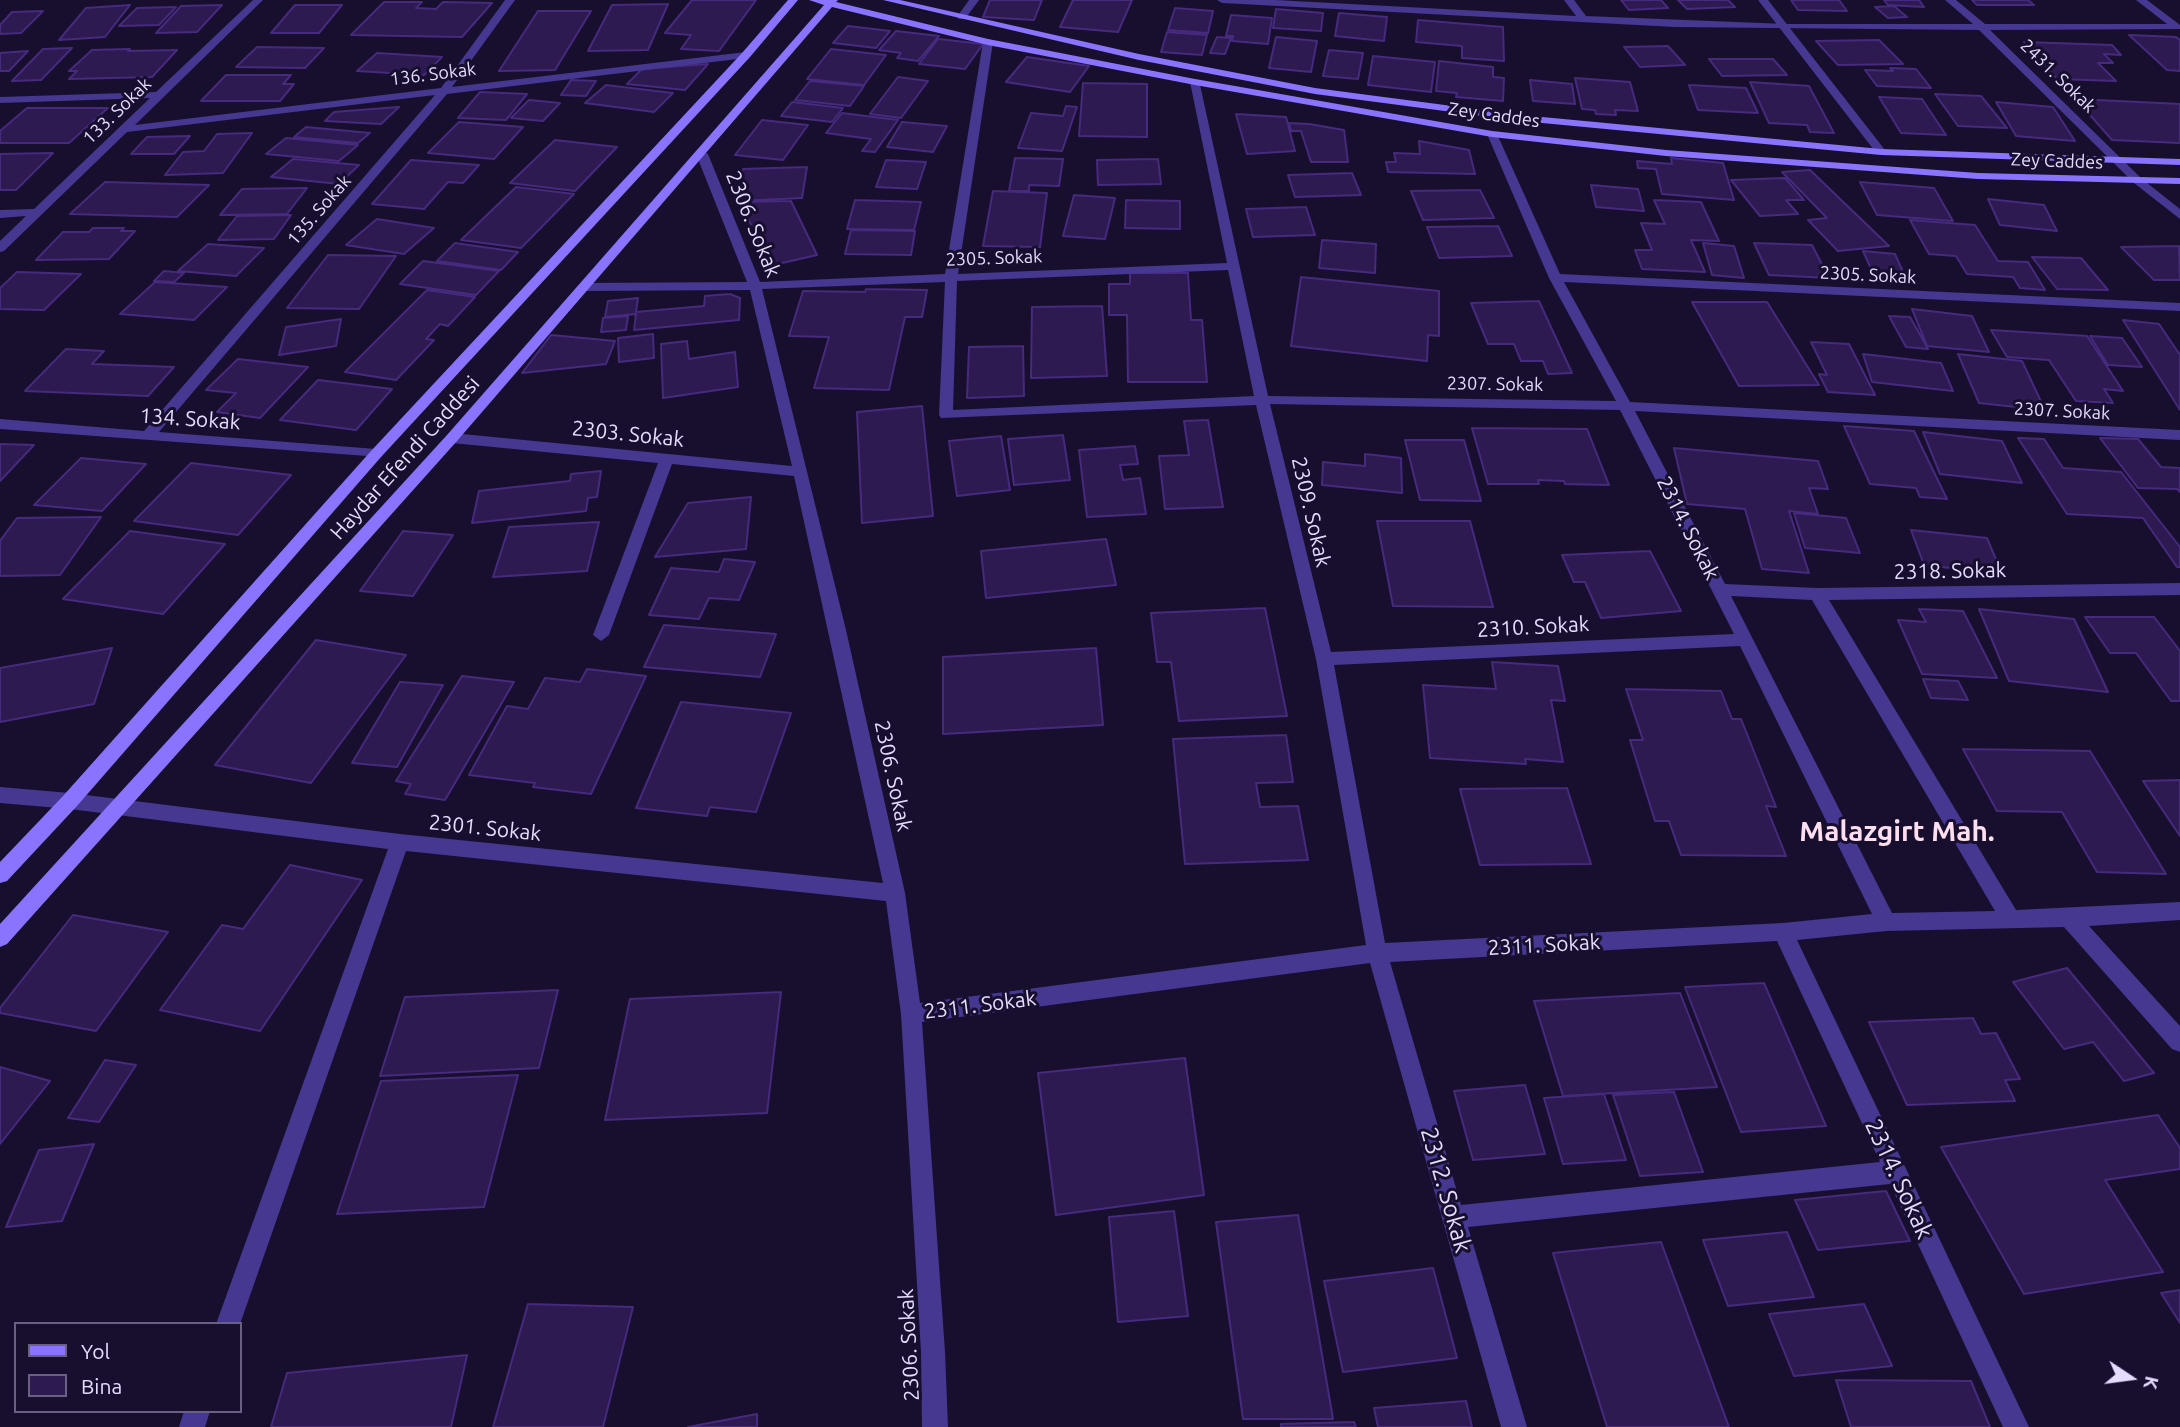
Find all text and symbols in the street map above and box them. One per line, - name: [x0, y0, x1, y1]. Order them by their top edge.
- street label: 2431. Sokak: [2016, 35, 2100, 117]
- street label: 136. Sokak: [389, 58, 477, 90]
- street label: 133. Sokak: [78, 73, 156, 149]
- street label: Zey Caddes: [1447, 98, 1541, 132]
- street label: Zey Caddes: [2011, 149, 2103, 173]
- street label: 2306. Sokak: [720, 167, 786, 281]
- street label: 135. Sokak: [283, 170, 355, 250]
- street label: 2305. Sokak: [945, 246, 1043, 270]
- street label: 2305. Sokak: [1819, 262, 1917, 288]
- street label: Haydar Efendi Caddesi: [325, 371, 485, 545]
- street label: 2307. Sokak: [1447, 372, 1543, 396]
- street label: 2307. Sokak: [2013, 398, 2111, 424]
- street label: 134. Sokak: [139, 403, 241, 435]
- street label: 2303. Sokak: [571, 416, 685, 452]
- street label: 2309. Sokak: [1286, 454, 1336, 570]
- street label: 2314. Sokak: [1651, 472, 1725, 584]
- street label: 2318. Sokak: [1893, 557, 2007, 585]
- street label: 2310. Sokak: [1476, 611, 1590, 643]
- street label: 2306. Sokak: [869, 718, 917, 834]
- street label: 2301. Sokak: [428, 810, 542, 846]
- district label: Malazgirt Mah.: [1799, 815, 1995, 849]
- street label: 2311. Sokak: [1487, 929, 1601, 961]
- street label: 2311. Sokak: [923, 986, 1037, 1024]
- street label: 2314. Sokak: [1859, 1115, 1939, 1243]
- street label: 2312. Sokak: [1414, 1124, 1478, 1256]
- street label: 2306. Sokak: [893, 1288, 925, 1402]
- legend: [14, 1322, 242, 1413]
- text: Yol: [81, 1339, 110, 1363]
- north arrow: [2096, 1343, 2166, 1413]
- text: Bina: [81, 1374, 122, 1398]
- text: K: [2139, 1374, 2164, 1391]

